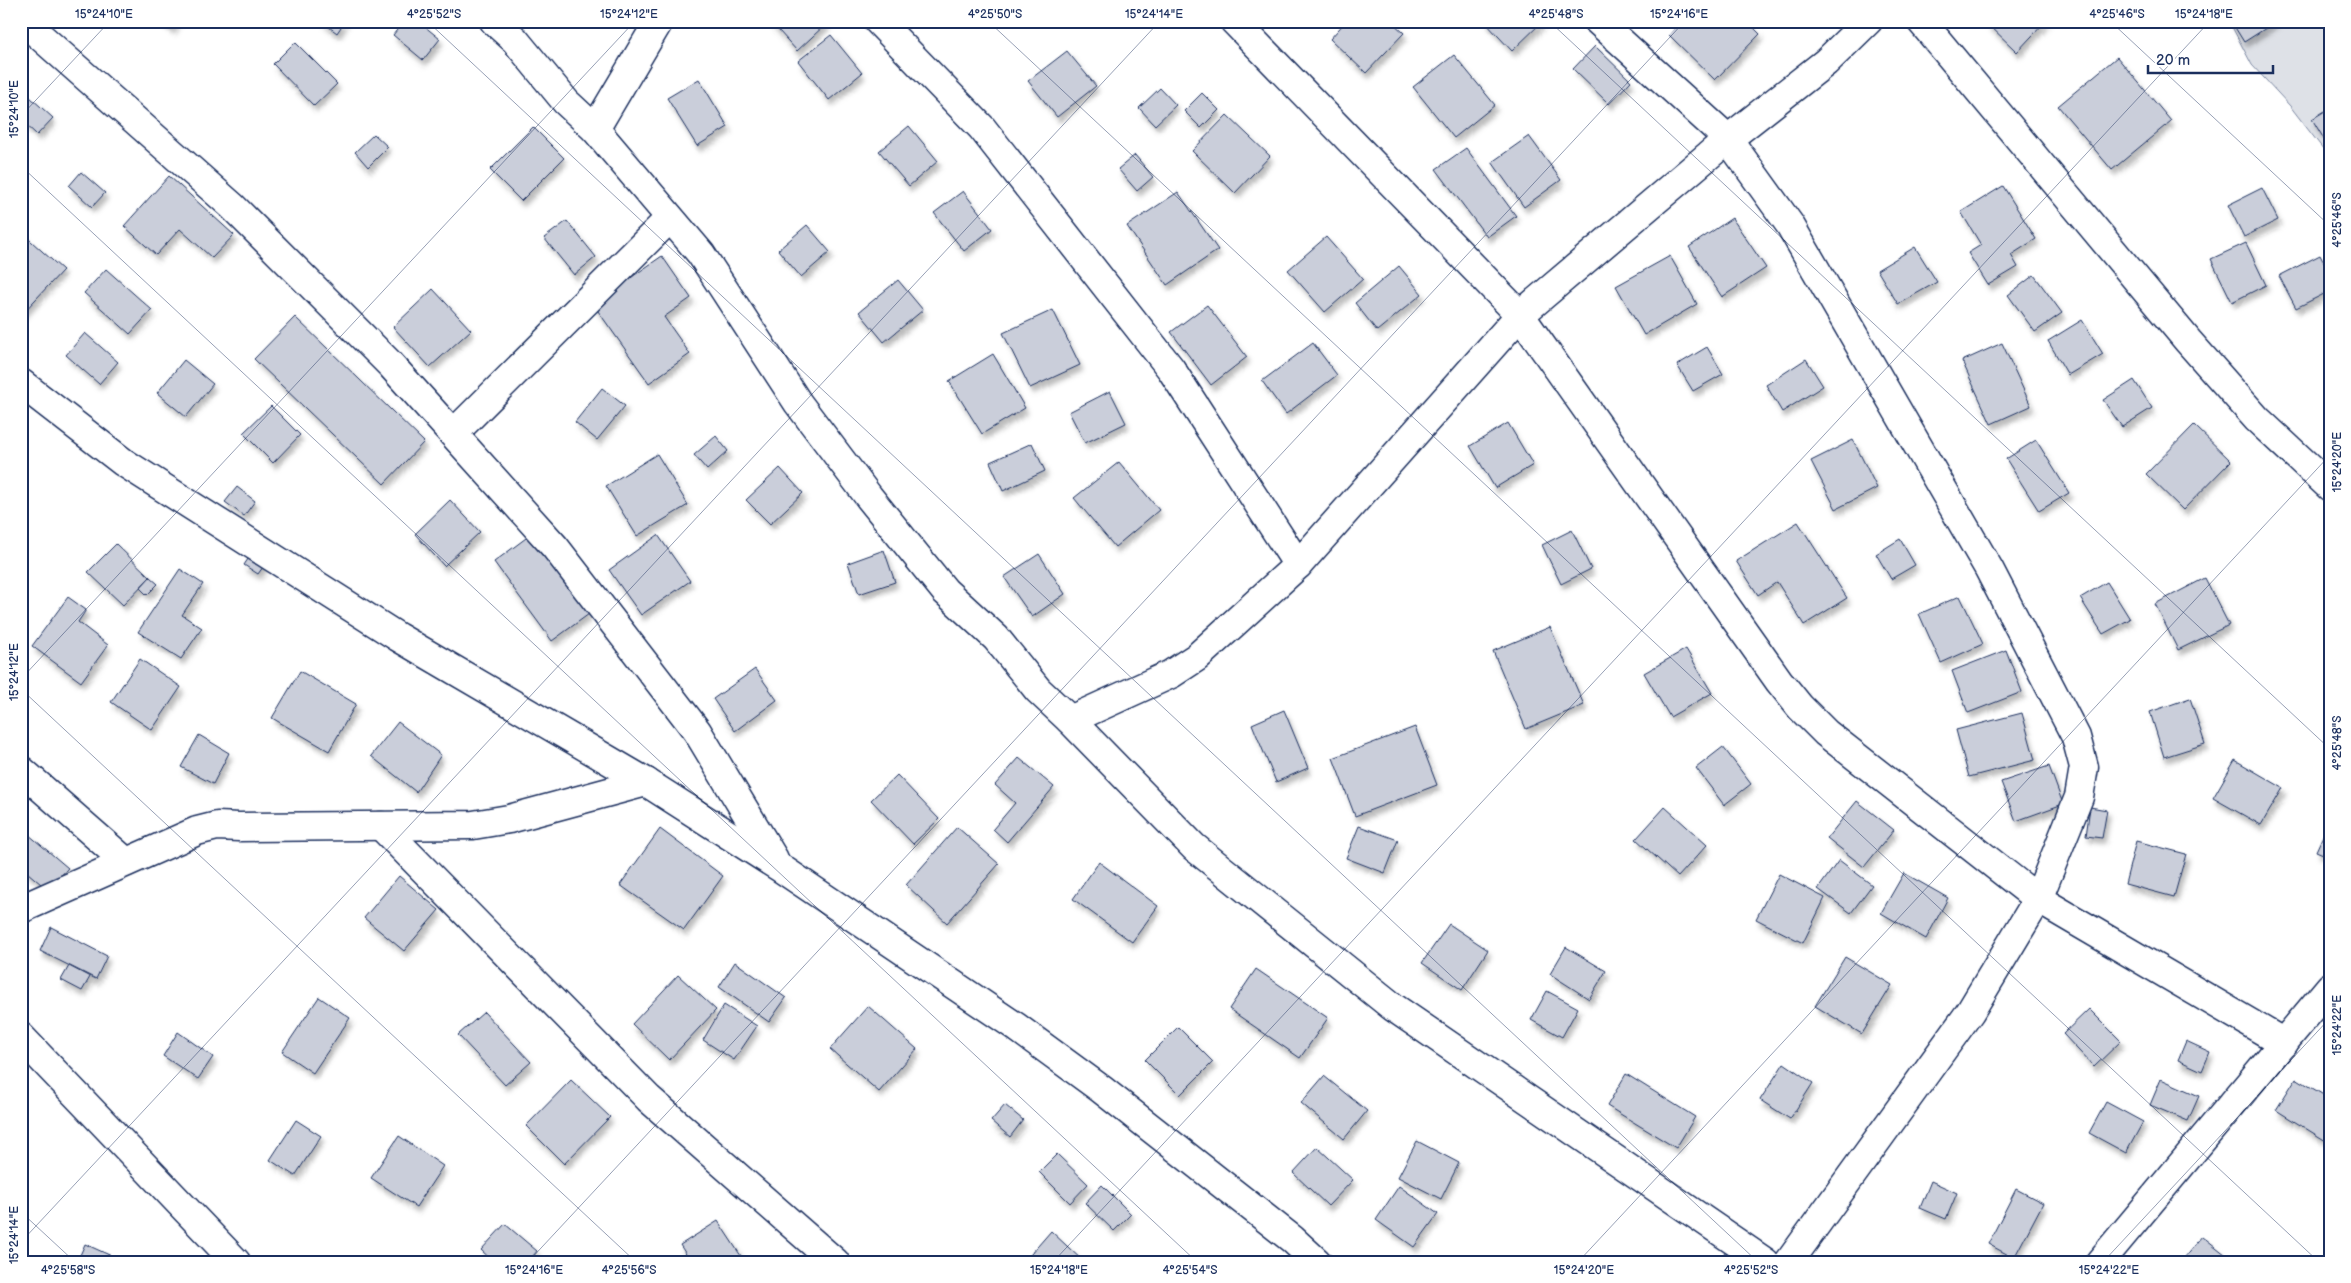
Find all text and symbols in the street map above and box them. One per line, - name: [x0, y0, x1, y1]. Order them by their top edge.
- text: 15°24'10"E: [75, 7, 133, 22]
- text: 4°25'52"S: [407, 7, 461, 22]
- text: 15°24'12"E: [600, 7, 658, 22]
- text: 4°25'50"S: [968, 7, 1022, 22]
- text: 15°24'14"E: [1125, 7, 1183, 22]
- text: 4°25'48"S: [1528, 7, 1584, 22]
- text: 15°24'16"E: [1650, 7, 1708, 22]
- text: 4°25'46"S: [2089, 7, 2145, 22]
- text: 15°24'18"E: [2175, 7, 2233, 22]
- scale bar: [2148, 42, 2274, 74]
- text: 20 m: [2156, 51, 2190, 70]
- text: 15°24'10"E: [7, 80, 22, 138]
- text: 4°25'46"S: [2330, 192, 2345, 248]
- text: 15°24'20"E: [2330, 432, 2345, 492]
- text: 15°24'12"E: [7, 643, 22, 701]
- text: 4°25'48"S: [2330, 715, 2345, 771]
- text: 15°24'22"E: [2330, 995, 2345, 1055]
- text: 15°24'14"E: [7, 1206, 22, 1264]
- text: 4°25'58"S: [41, 1263, 95, 1278]
- text: 15°24'16"E: [505, 1263, 563, 1278]
- text: 4°25'56"S: [602, 1263, 656, 1278]
- text: 15°24'18"E: [1030, 1263, 1088, 1278]
- text: 4°25'54"S: [1163, 1263, 1217, 1278]
- text: 15°24'20"E: [1554, 1263, 1614, 1278]
- text: 4°25'52"S: [1724, 1263, 1778, 1278]
- text: 15°24'22"E: [2079, 1263, 2139, 1278]

